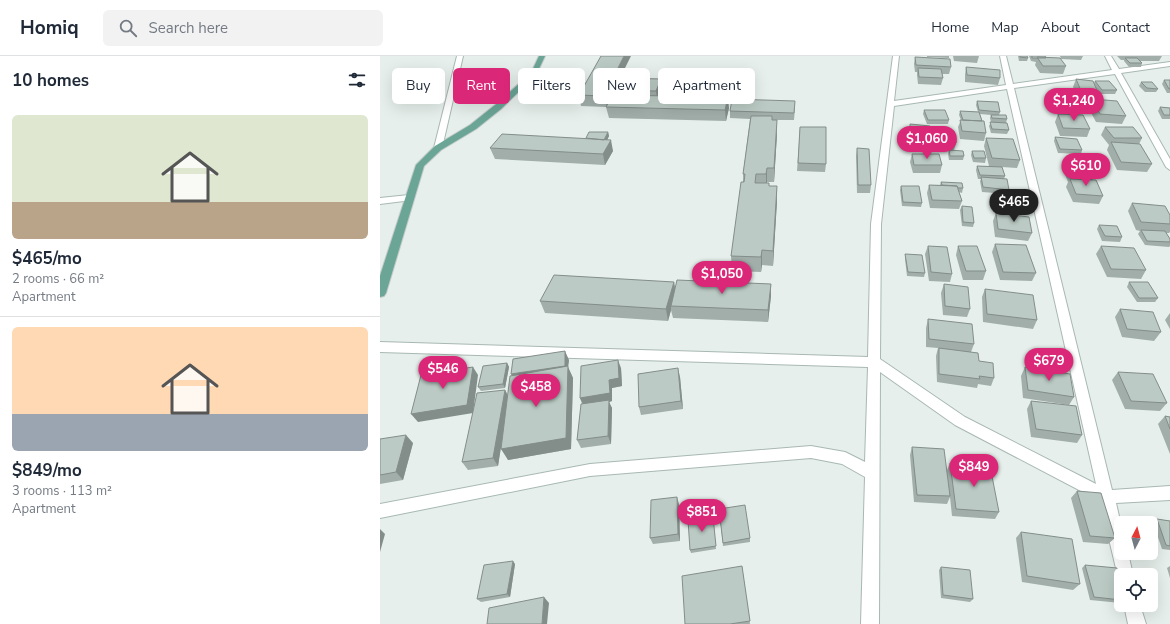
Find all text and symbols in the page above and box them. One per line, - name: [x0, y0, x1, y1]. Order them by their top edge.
- search box: [103, 10, 383, 46]
- text: Homiq: [20, 15, 79, 41]
- icon: search: [117, 17, 139, 39]
- text: Search here: [149, 18, 228, 38]
- text: Home: [931, 18, 969, 37]
- text: Map: [991, 18, 1019, 37]
- text: About: [1041, 18, 1080, 37]
- text: Contact: [1102, 18, 1150, 37]
- chip: Buy: [392, 68, 445, 104]
- chip: Rent: [453, 68, 510, 104]
- chip: Filters: [518, 68, 585, 104]
- chip: New: [593, 68, 650, 104]
- chip: Apartment: [658, 68, 755, 104]
- text: 10 homes: [12, 69, 89, 92]
- icon: filters: [346, 69, 368, 91]
- pin: $1,240: [1041, 88, 1107, 122]
- text: $1,240: [1053, 92, 1095, 110]
- pin: $1,060: [894, 126, 960, 160]
- text: $1,060: [906, 130, 948, 148]
- icon: home: [154, 141, 226, 213]
- pin: $610: [1062, 153, 1110, 187]
- text: $610: [1070, 157, 1102, 175]
- pin: $465: [990, 189, 1038, 223]
- text: $465: [998, 193, 1030, 211]
- text: $465/mo: [12, 247, 82, 270]
- pin: $1,050: [689, 261, 755, 295]
- text: $1,050: [701, 265, 743, 283]
- text: 2 rooms · 66 m²: [12, 270, 104, 288]
- text: Apartment: [12, 288, 75, 306]
- pin: $679: [1025, 348, 1073, 382]
- text: $679: [1033, 352, 1065, 370]
- icon: home: [154, 353, 226, 425]
- pin: $546: [419, 356, 467, 390]
- text: $546: [427, 360, 459, 378]
- pin: $458: [512, 374, 560, 408]
- text: $458: [520, 378, 552, 396]
- pin: $849: [950, 454, 998, 488]
- text: $849: [958, 458, 990, 476]
- text: $849/mo: [12, 459, 82, 482]
- text: 3 rooms · 113 m²: [12, 482, 112, 500]
- pin: $851: [678, 499, 726, 533]
- text: Apartment: [12, 500, 75, 518]
- text: $851: [686, 503, 718, 521]
- north arrow: [1114, 516, 1158, 560]
- map controls: [1114, 516, 1158, 612]
- button: locate: [1114, 568, 1158, 612]

